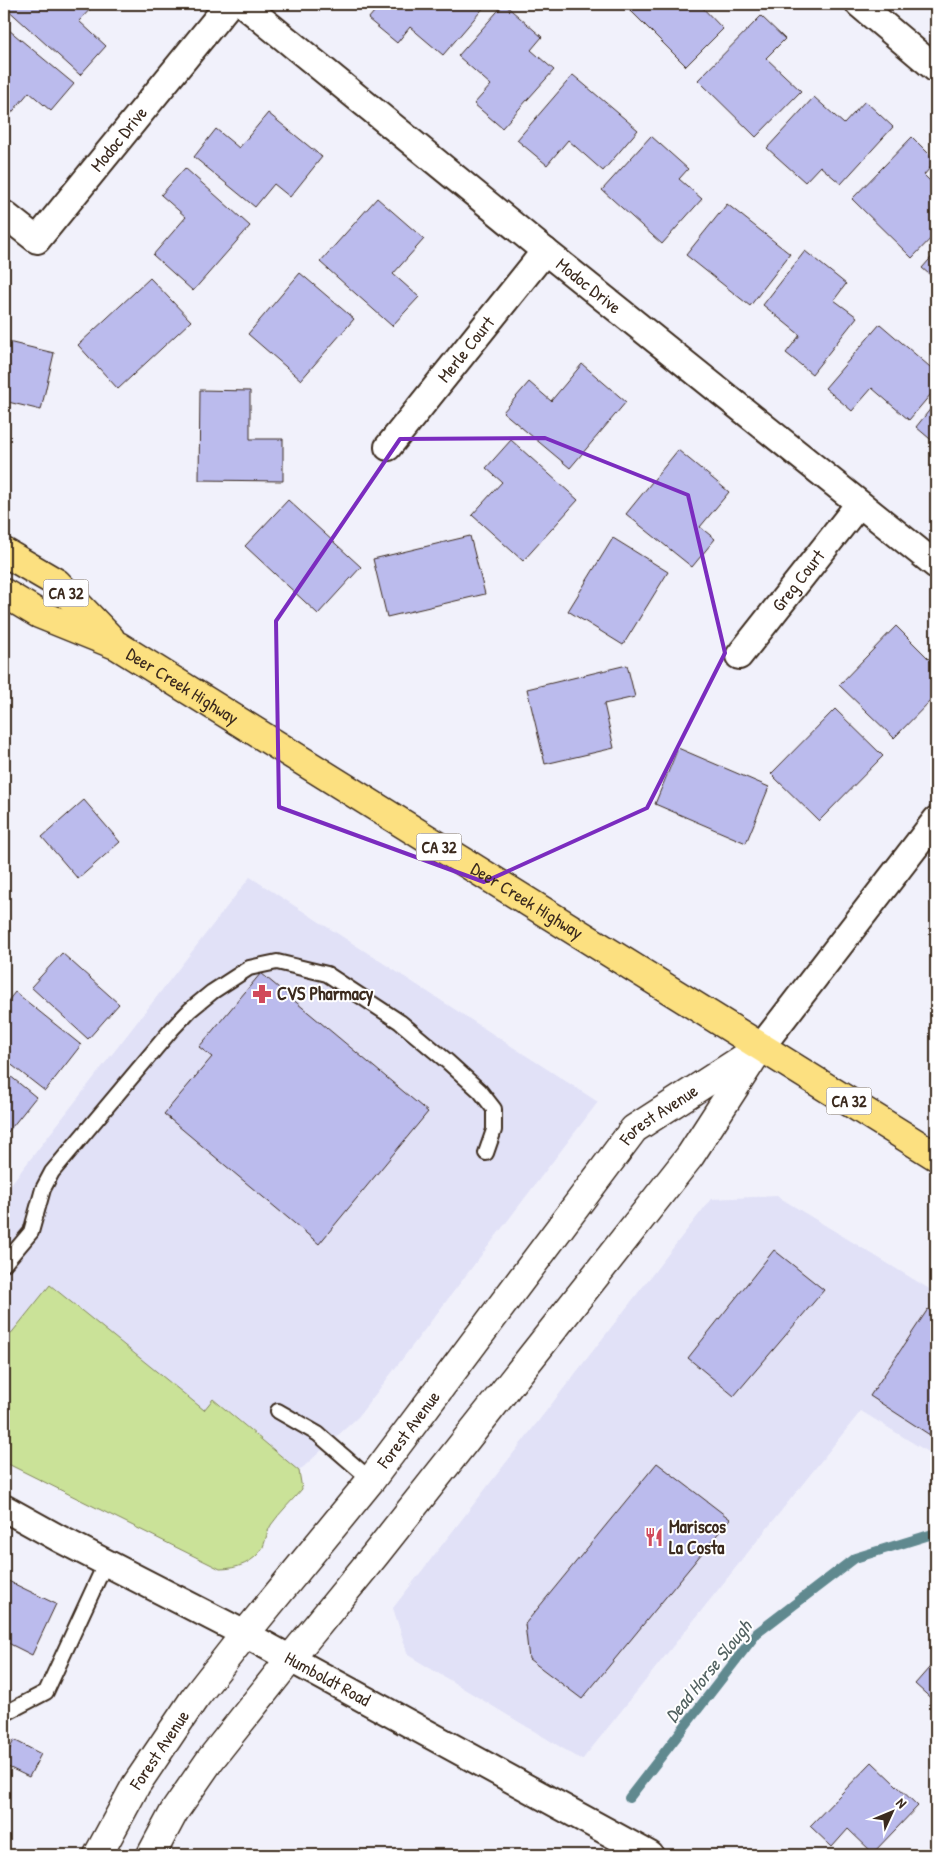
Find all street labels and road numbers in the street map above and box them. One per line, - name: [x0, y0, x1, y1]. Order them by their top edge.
- street label: Modoc Drive: [85, 101, 153, 177]
- street label: Modoc Drive: [551, 252, 627, 320]
- street label: Merle Court: [431, 310, 501, 388]
- street label: Greg Court: [766, 544, 831, 616]
- road number: CA 32: [44, 580, 88, 606]
- street label: Deer Creek Highway: [122, 641, 244, 730]
- road number: CA 32: [416, 834, 462, 860]
- street label: Deer Creek Highway: [466, 856, 588, 945]
- street label: Forest Avenue: [613, 1078, 703, 1151]
- road number: CA 32: [826, 1088, 872, 1114]
- street label: Forest Avenue: [370, 1385, 446, 1474]
- street label: Humboldt Road: [280, 1645, 375, 1712]
- street label: Forest Avenue: [123, 1705, 195, 1795]

